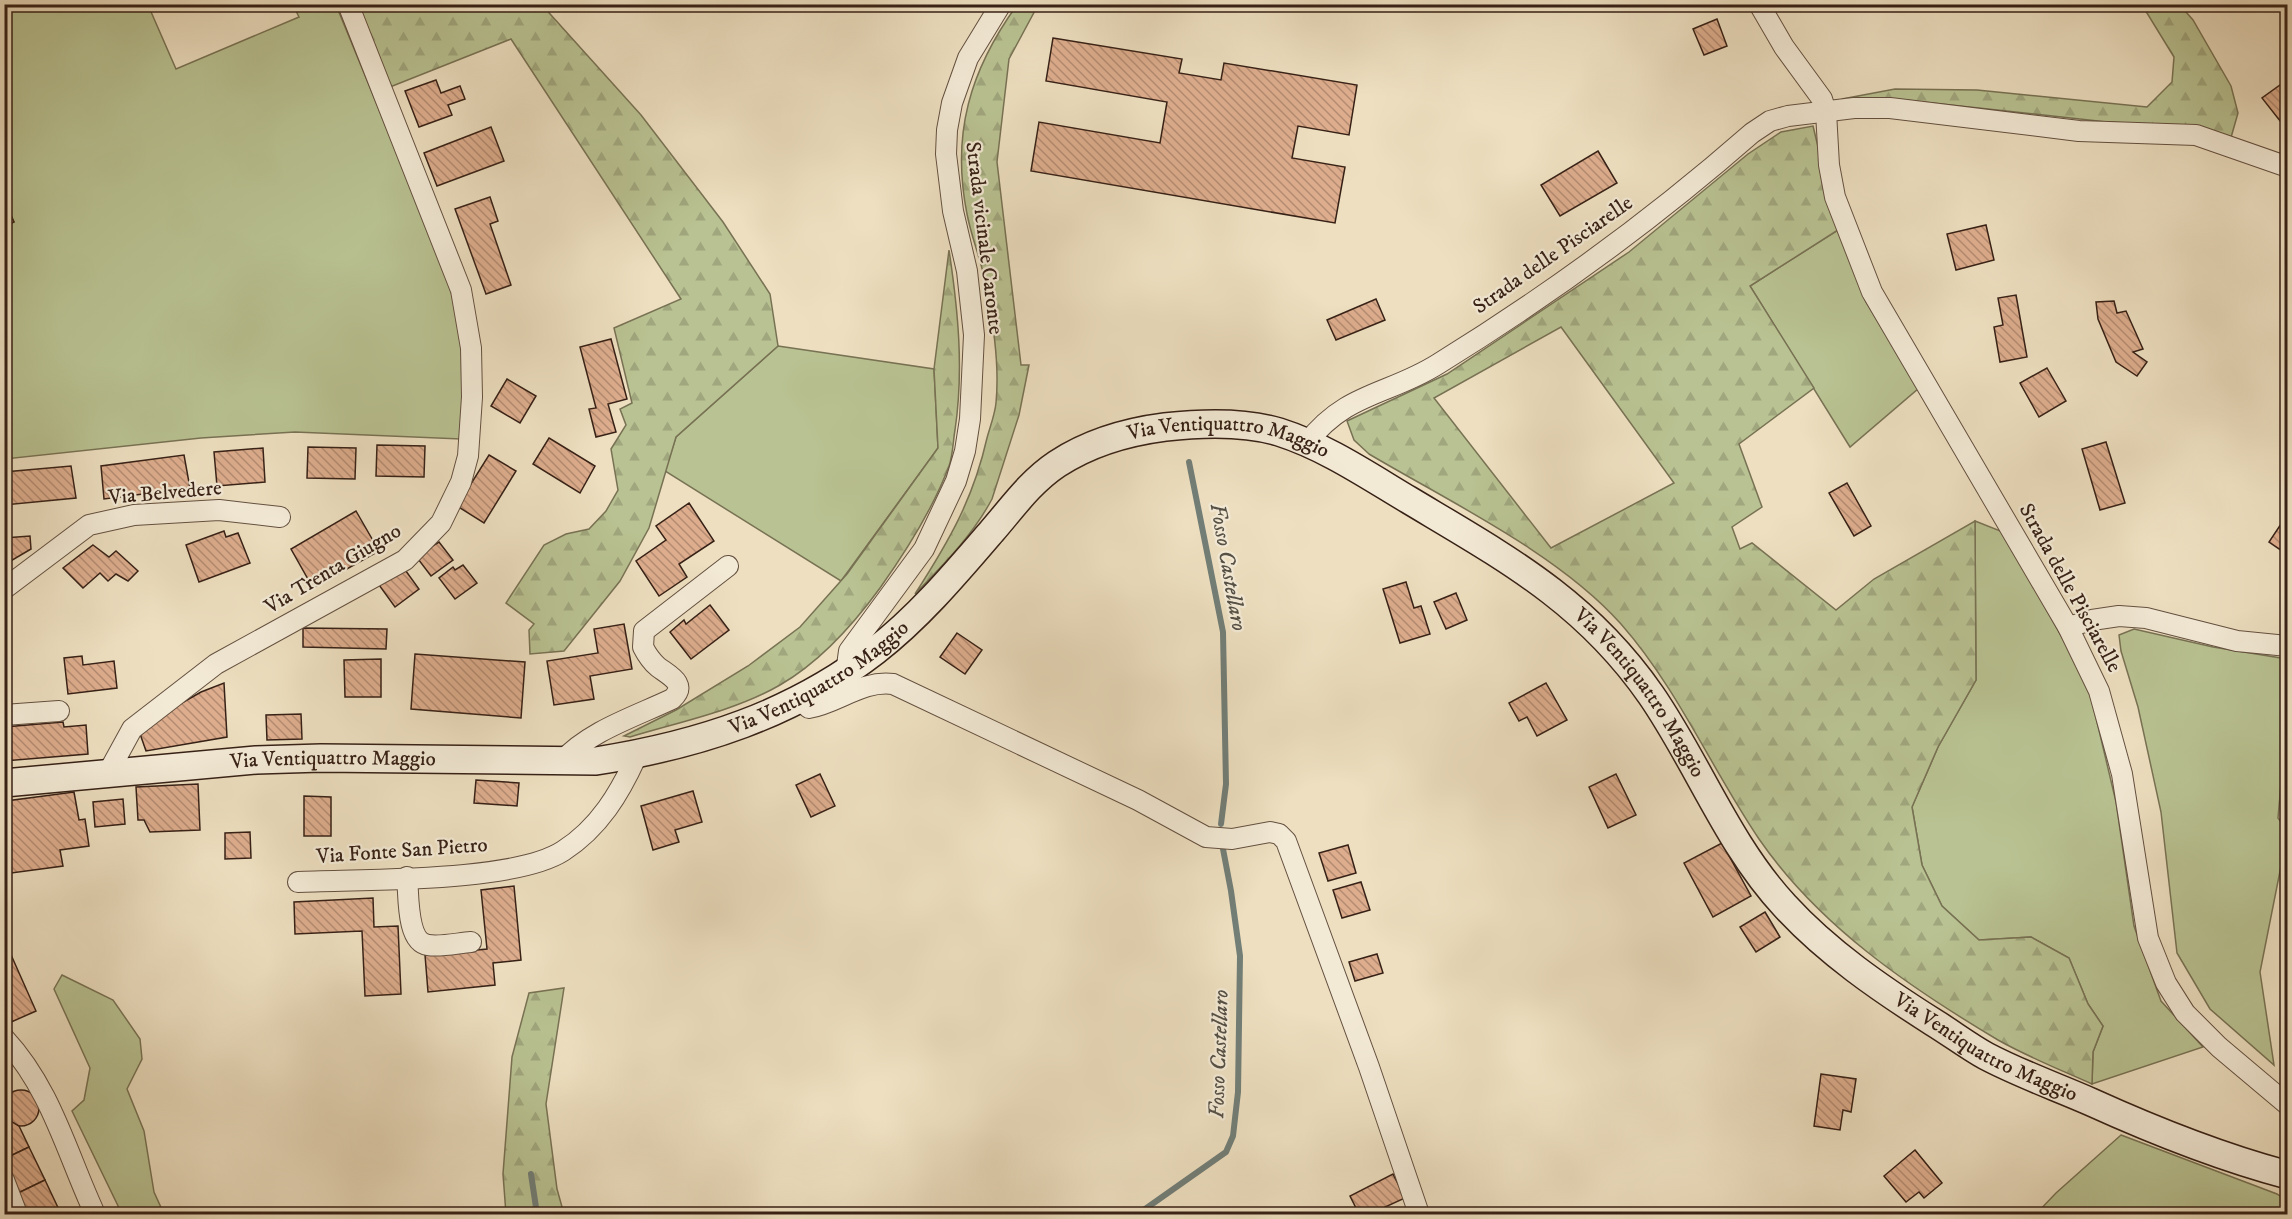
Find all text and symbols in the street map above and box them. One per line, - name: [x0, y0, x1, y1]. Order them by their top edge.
- street label: Strada vicinale Caronte: [959, 140, 1009, 336]
- street label: Strada delle Pisciarelle: [1468, 190, 1638, 320]
- street label: Via Ventiquattro Maggio: [1124, 411, 1334, 464]
- street label: Via Belvedere: [106, 475, 223, 511]
- street label: Strada delle Pisciarelle: [2013, 499, 2127, 677]
- water label: Fosso Castellaro: [1203, 501, 1253, 633]
- street label: Via Trenta Giugno: [259, 518, 406, 621]
- street label: Via Ventiquattro Maggio: [1568, 602, 1711, 782]
- street label: Via Ventiquattro Maggio: [725, 615, 915, 741]
- street label: Via Ventiquattro Maggio: [228, 745, 436, 775]
- street label: Via Fonte San Pietro: [314, 832, 489, 870]
- street label: Via Ventiquattro Maggio: [1888, 986, 2081, 1108]
- water label: Fosso Castellaro: [1203, 989, 1235, 1119]

